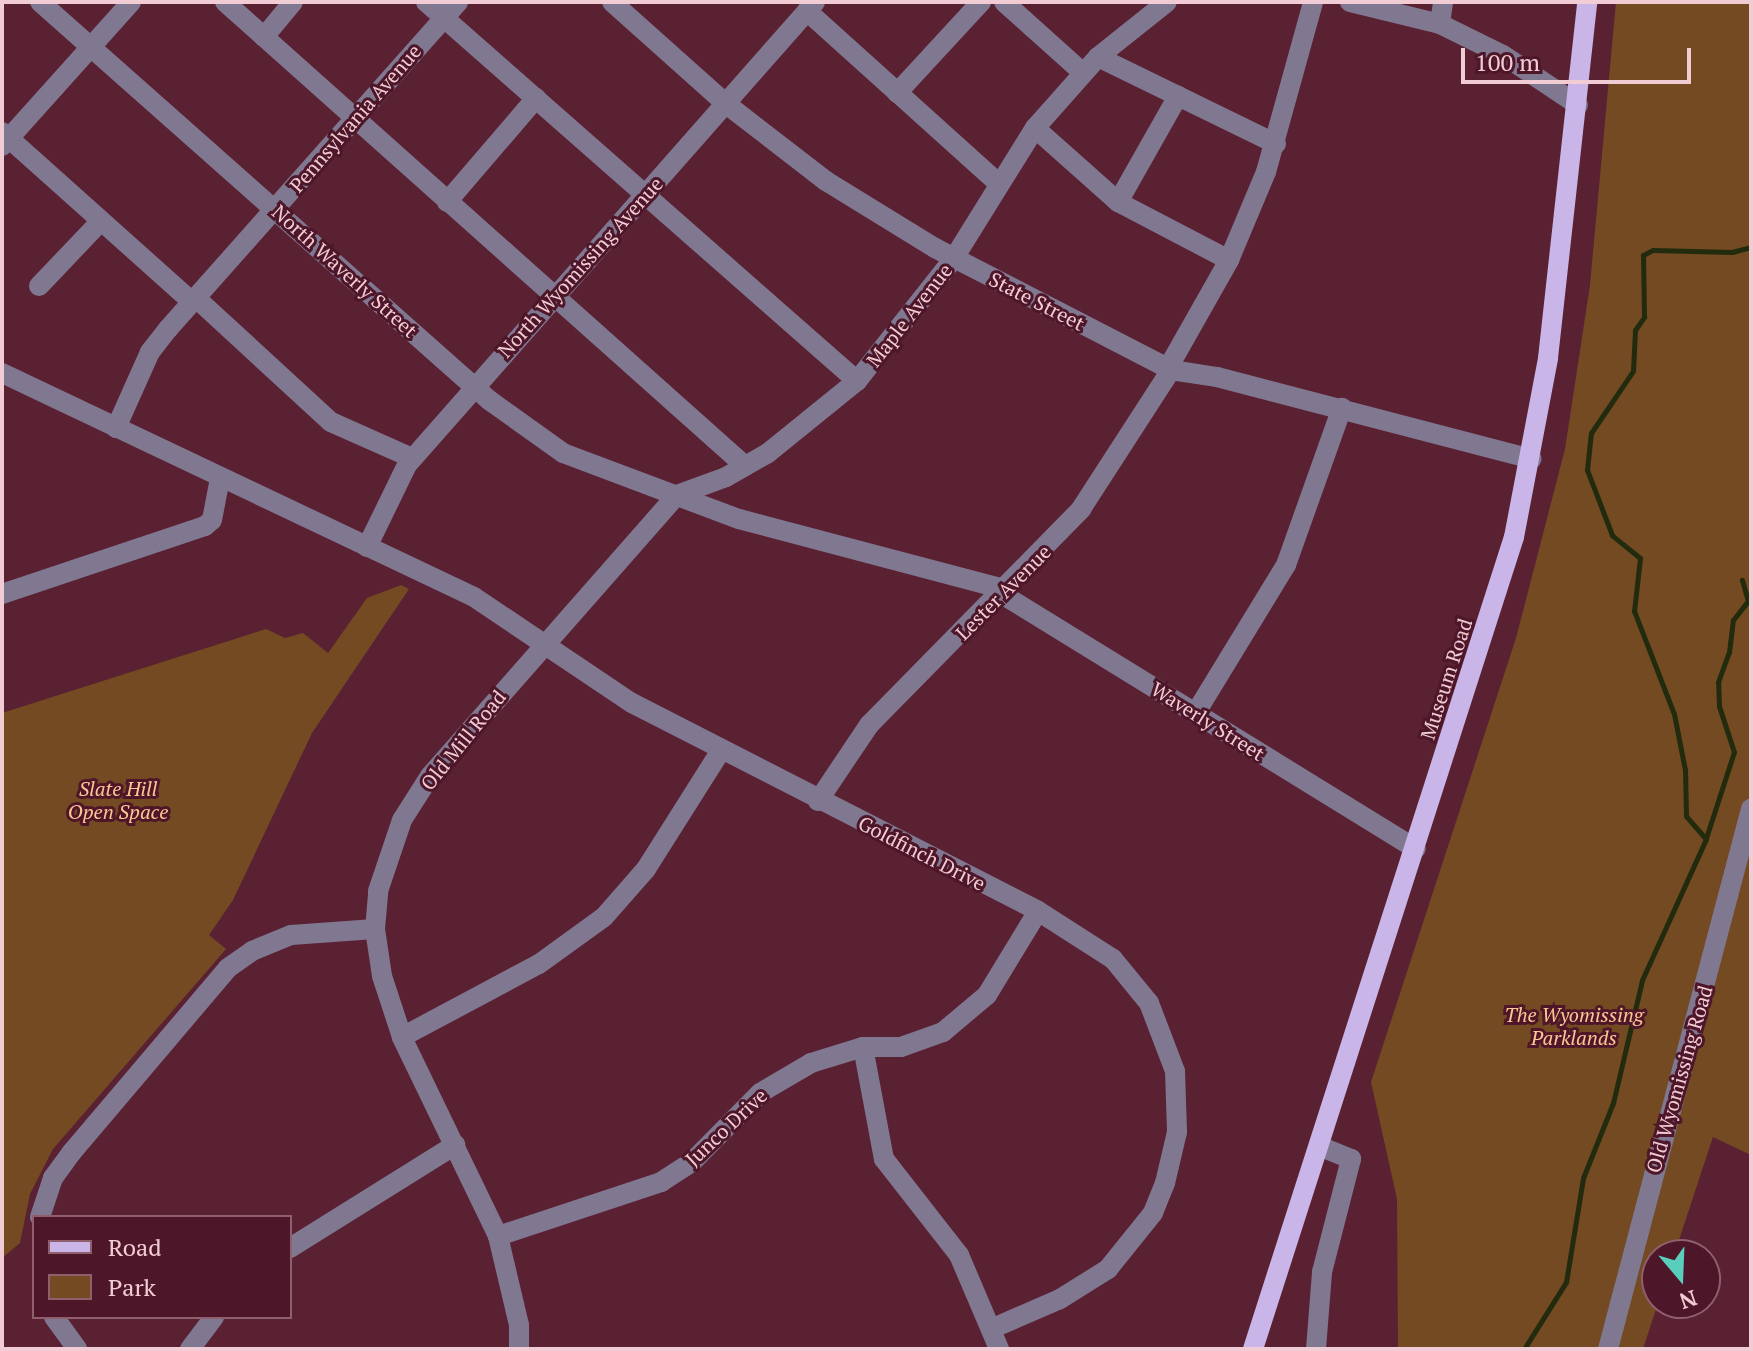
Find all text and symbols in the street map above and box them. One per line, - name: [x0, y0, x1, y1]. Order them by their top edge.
- scale bar: [1465, 32, 1695, 82]
- street label: Pennsylvania Avenue: [284, 39, 426, 197]
- text: 100 m: [1475, 46, 1540, 78]
- street label: North Wyomissing Avenue: [492, 172, 668, 362]
- street label: North Waverly Street: [268, 200, 422, 342]
- street label: Maple Avenue: [861, 258, 957, 372]
- street label: State Street: [985, 267, 1089, 335]
- street label: Lester Avenue: [950, 539, 1056, 645]
- street label: Museum Road: [1415, 615, 1477, 743]
- street label: Waverly Street: [1147, 677, 1269, 765]
- street label: Old Mill Road: [415, 685, 511, 795]
- park label: Slate Hill Open Space: [68, 776, 168, 823]
- street label: Goldfinch Drive: [854, 811, 990, 895]
- street label: Old Wyomissing Road: [1641, 983, 1717, 1175]
- park label: The Wyomissing Parklands: [1504, 1002, 1644, 1049]
- street label: Junco Drive: [680, 1083, 772, 1171]
- legend: [32, 1215, 292, 1319]
- text: Road: [108, 1231, 162, 1263]
- north arrow: [1641, 1239, 1721, 1319]
- text: Park: [108, 1271, 156, 1303]
- text: N: [1676, 1284, 1701, 1317]

